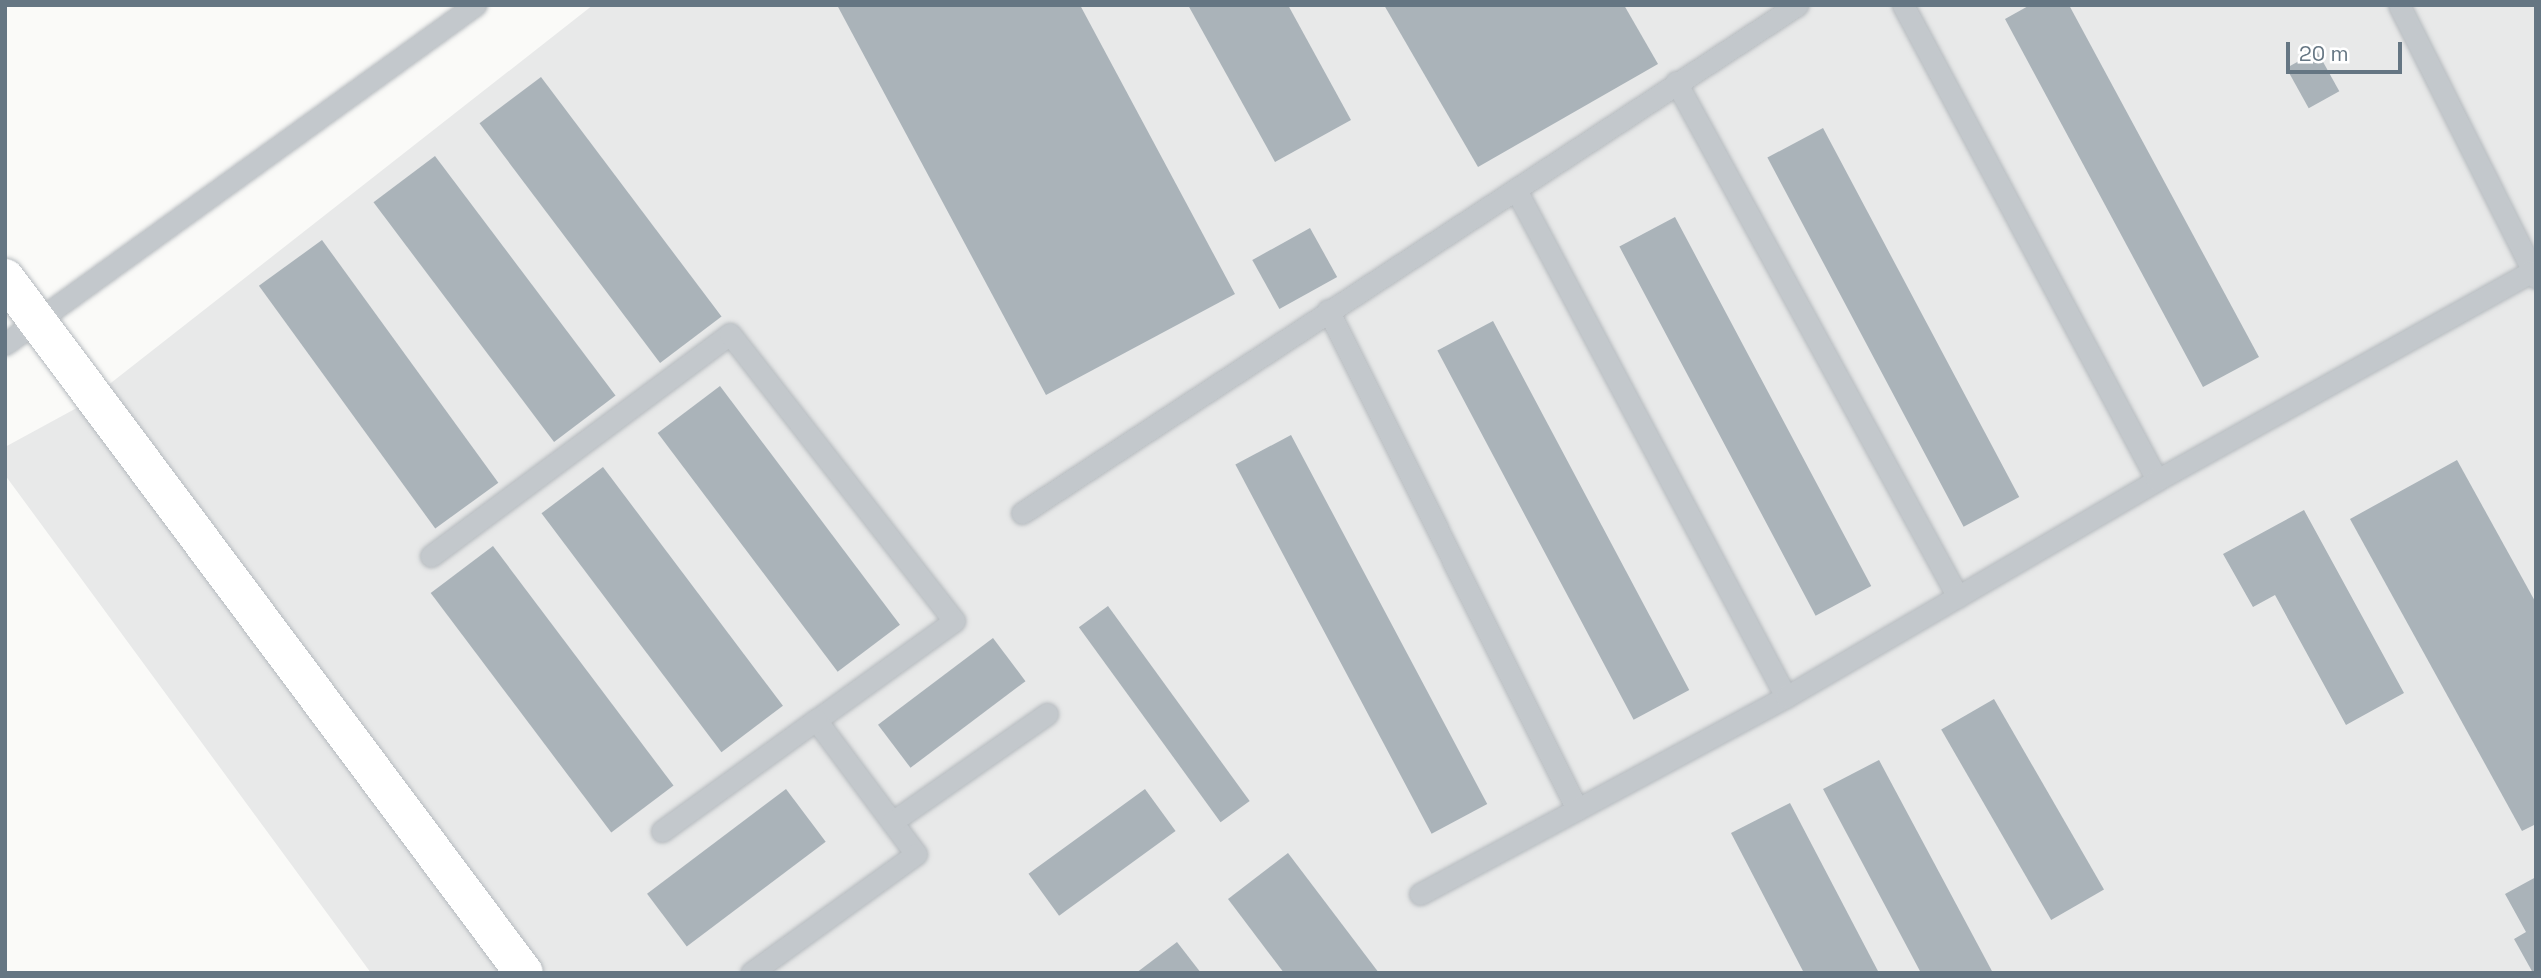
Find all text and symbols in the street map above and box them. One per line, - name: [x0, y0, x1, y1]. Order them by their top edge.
- scale bar: [2289, 28, 2404, 72]
- text: 20 m: [2299, 40, 2349, 67]

